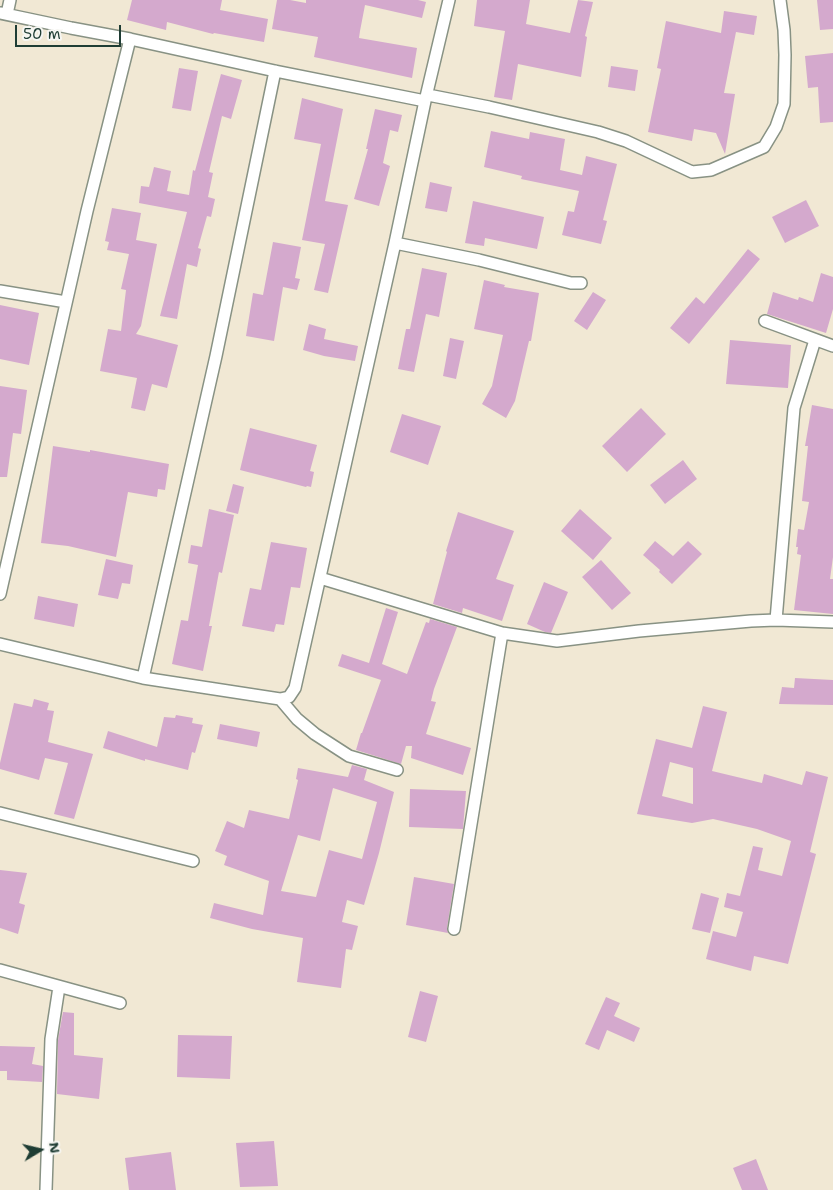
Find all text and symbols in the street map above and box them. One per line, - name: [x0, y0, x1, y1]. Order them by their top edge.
- scale bar: [18, 15, 124, 47]
- text: 50 m: [23, 24, 61, 44]
- north arrow: [15, 1125, 65, 1175]
- text: N: [45, 1141, 65, 1155]

